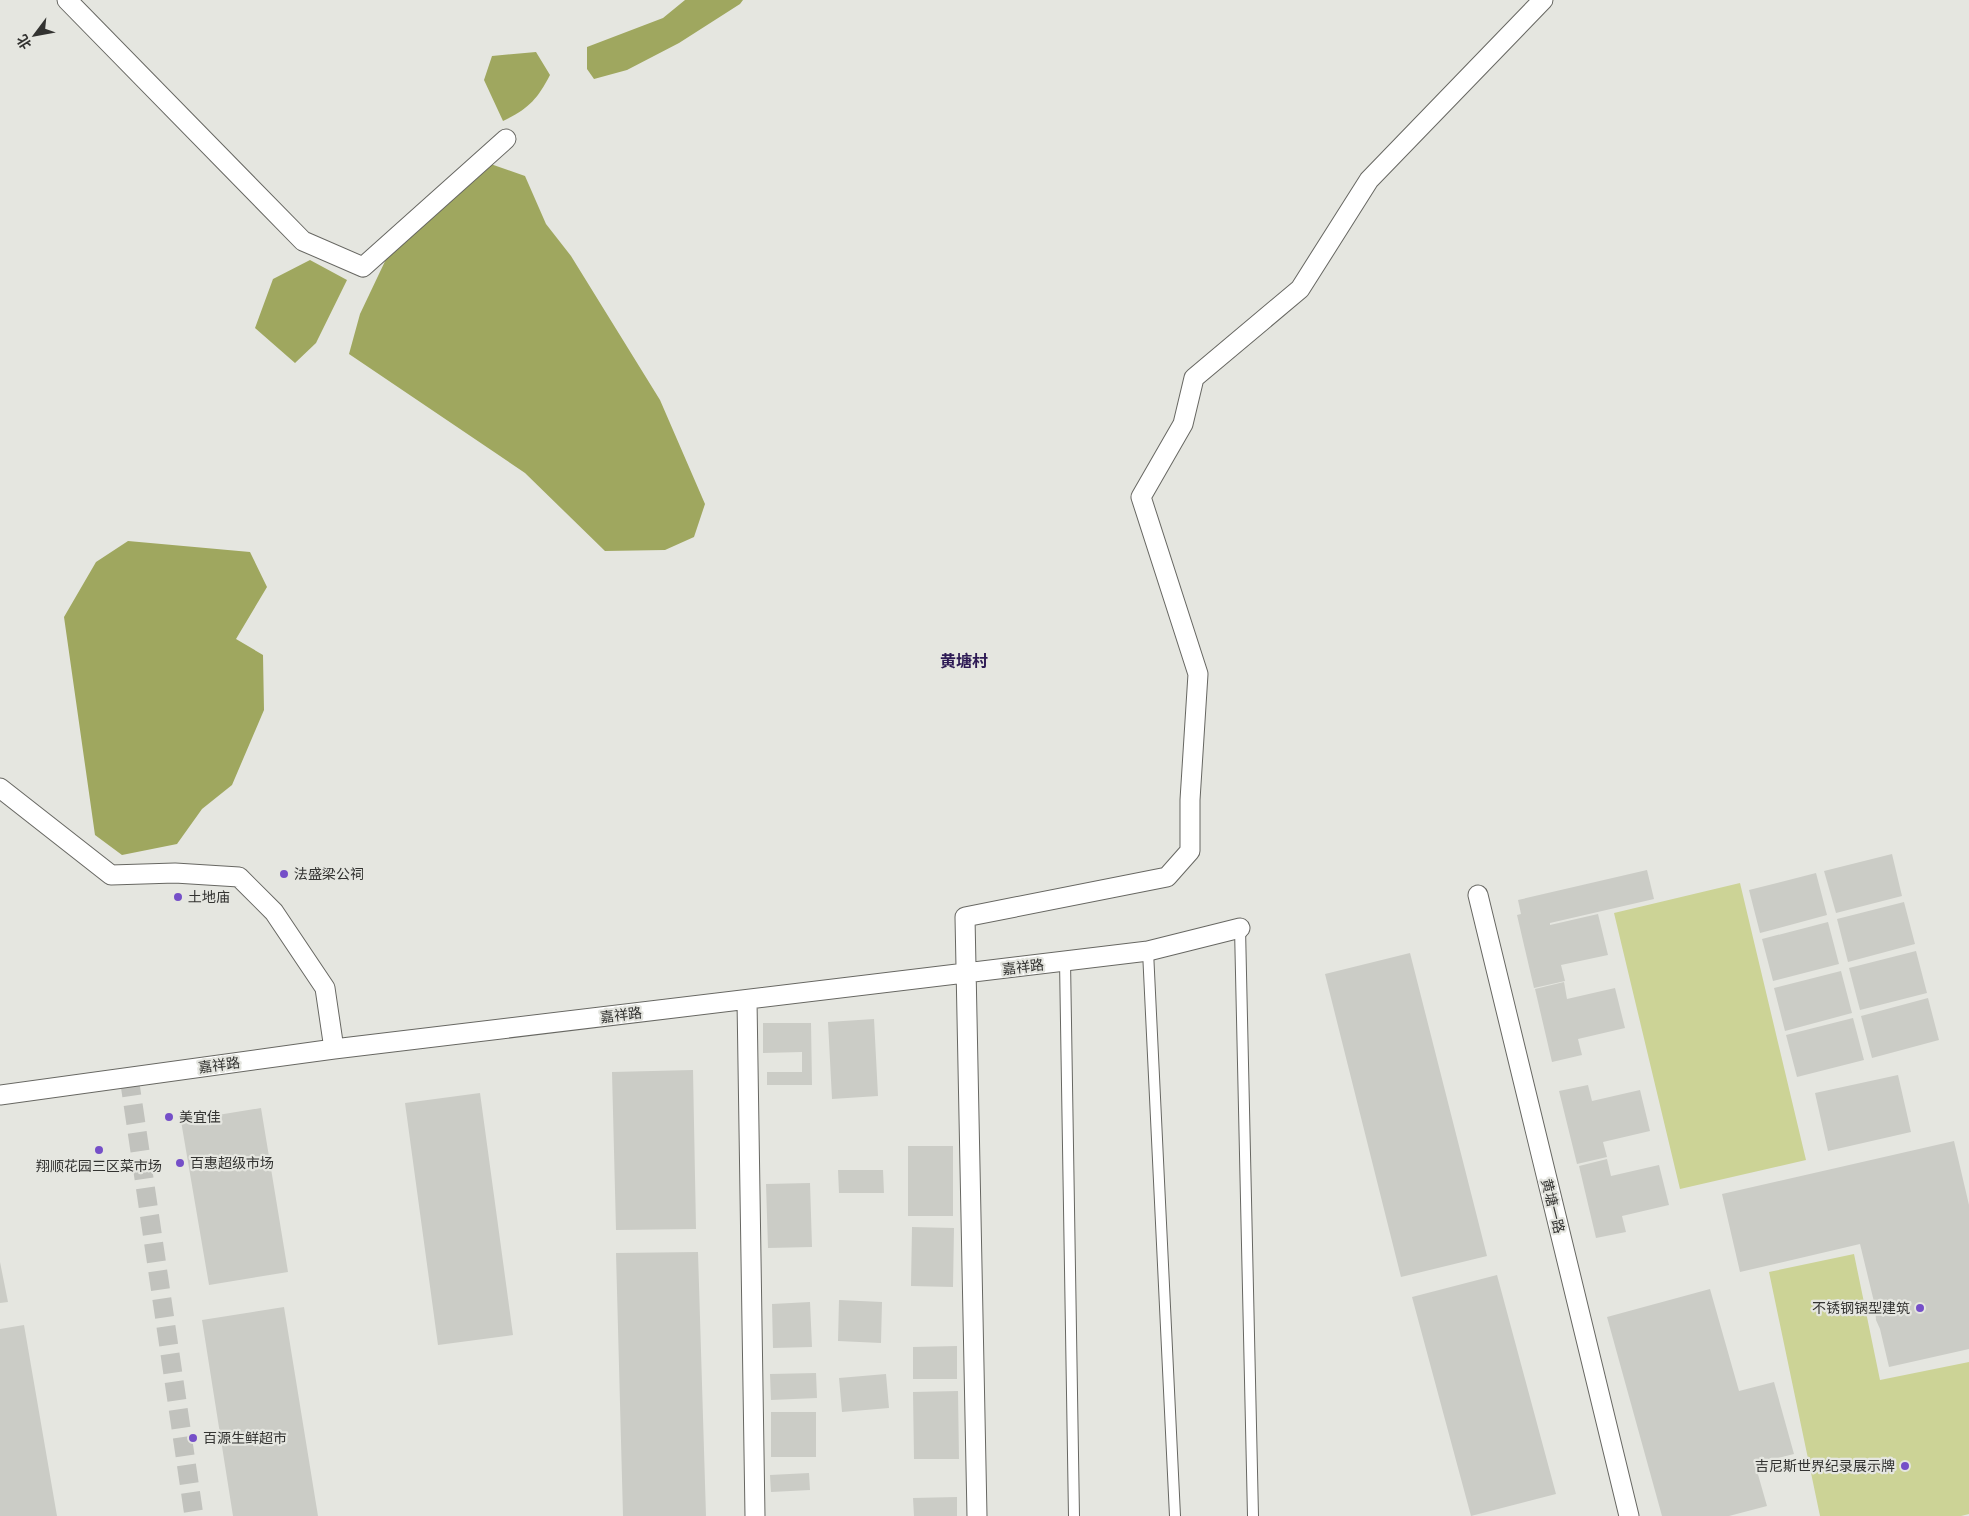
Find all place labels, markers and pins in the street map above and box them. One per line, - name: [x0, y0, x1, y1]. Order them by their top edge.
- place label: 法盛梁公祠: [294, 866, 364, 882]
- marker: 法盛梁公祠: [278, 868, 290, 880]
- place label: 土地庙: [188, 889, 230, 905]
- marker: 土地庙: [172, 891, 184, 903]
- place label: 美宜佳: [179, 1109, 221, 1125]
- marker: 美宜佳: [163, 1111, 175, 1123]
- marker: 翔顺花园三区菜市场: [93, 1144, 105, 1156]
- place label: 百惠超级市场: [190, 1155, 274, 1171]
- marker: 百惠超级市场: [174, 1157, 186, 1169]
- place label: 翔顺花园三区菜市场: [36, 1158, 162, 1174]
- place label: 不锈钢锅型建筑: [1812, 1300, 1910, 1316]
- marker: 不锈钢锅型建筑: [1914, 1302, 1926, 1314]
- place label: 百源生鲜超市: [203, 1430, 287, 1446]
- marker: 百源生鲜超市: [187, 1432, 199, 1444]
- place label: 吉尼斯世界纪录展示牌: [1755, 1458, 1895, 1474]
- marker: 吉尼斯世界纪录展示牌: [1899, 1460, 1911, 1472]

